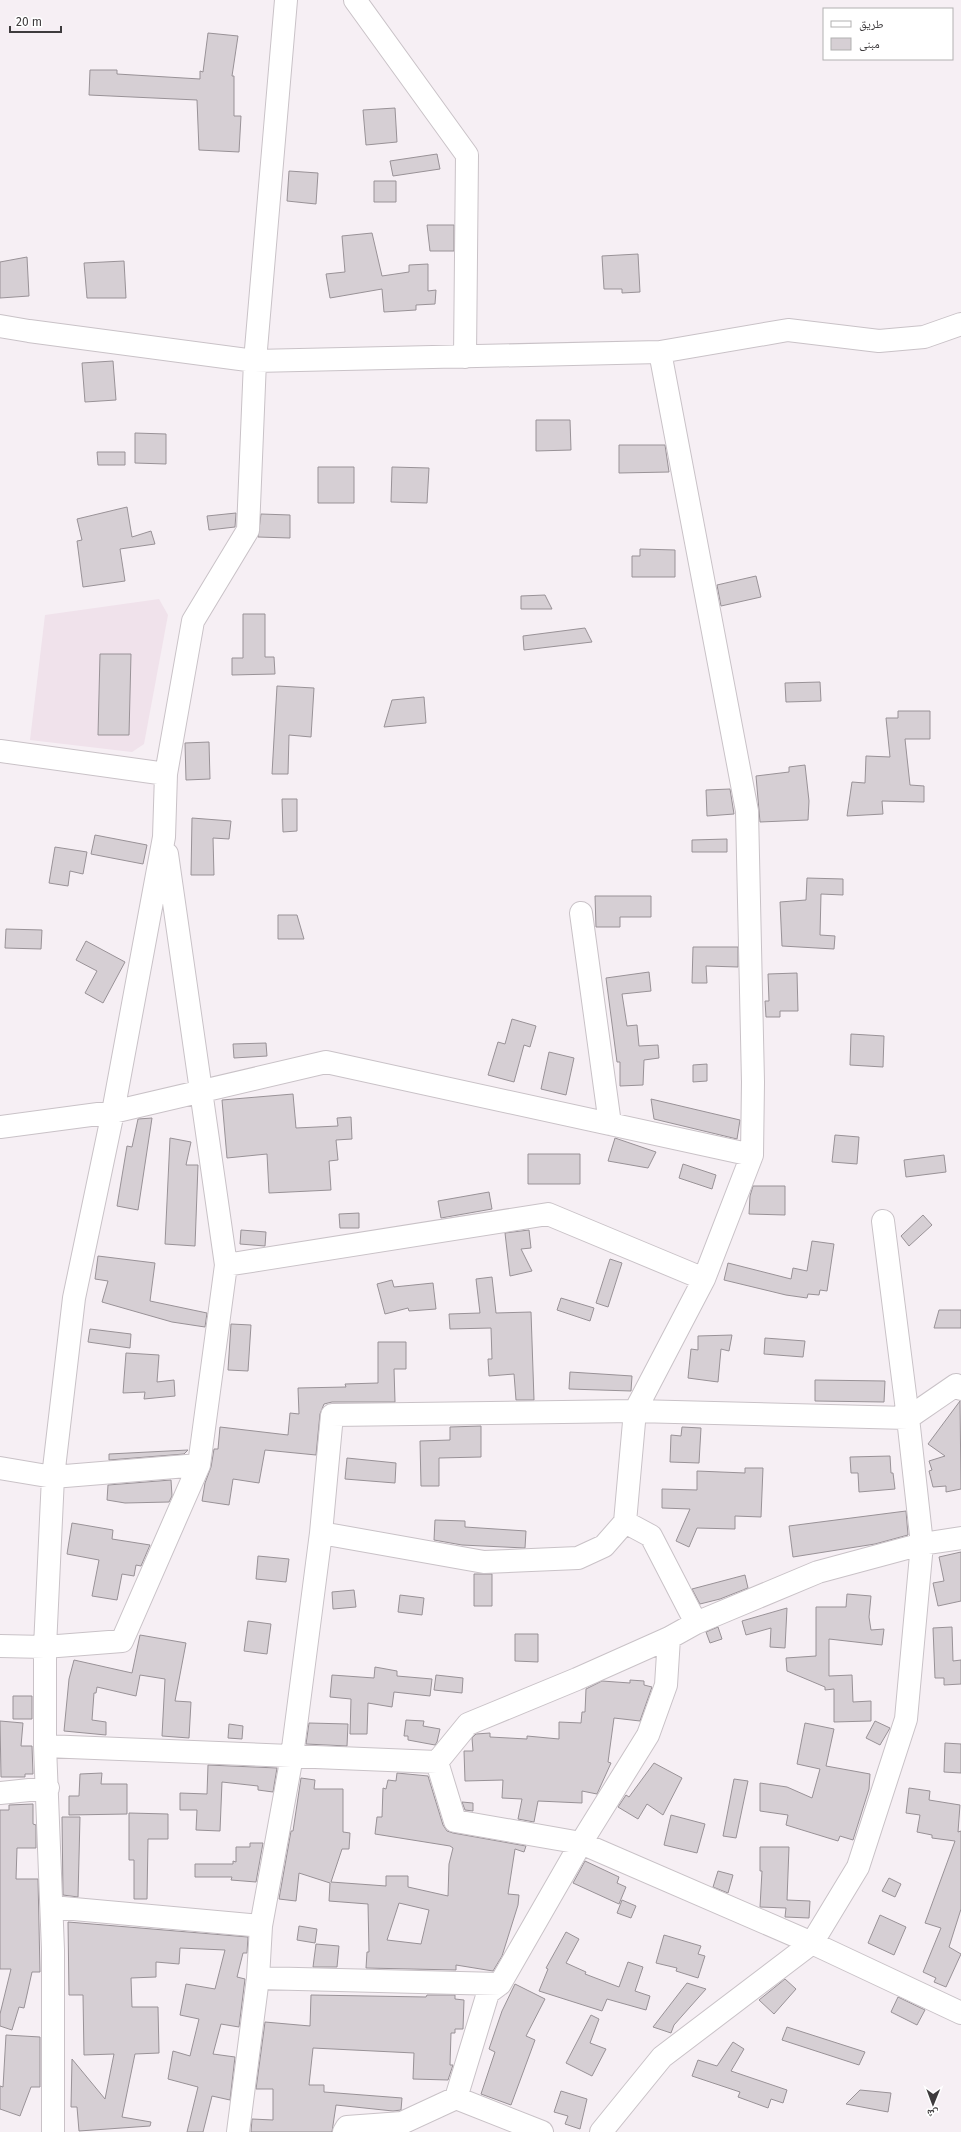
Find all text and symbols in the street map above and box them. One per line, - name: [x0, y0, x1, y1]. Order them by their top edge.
- scale bar: [10, 8, 61, 34]
- legend: [823, 8, 953, 60]
- text: 20 m: [16, 15, 42, 29]
- text: طريق: [859, 17, 884, 31]
- text: مبنى: [859, 37, 880, 51]
- north arrow: [913, 2084, 953, 2124]
- text: ش: [927, 2106, 939, 2120]

